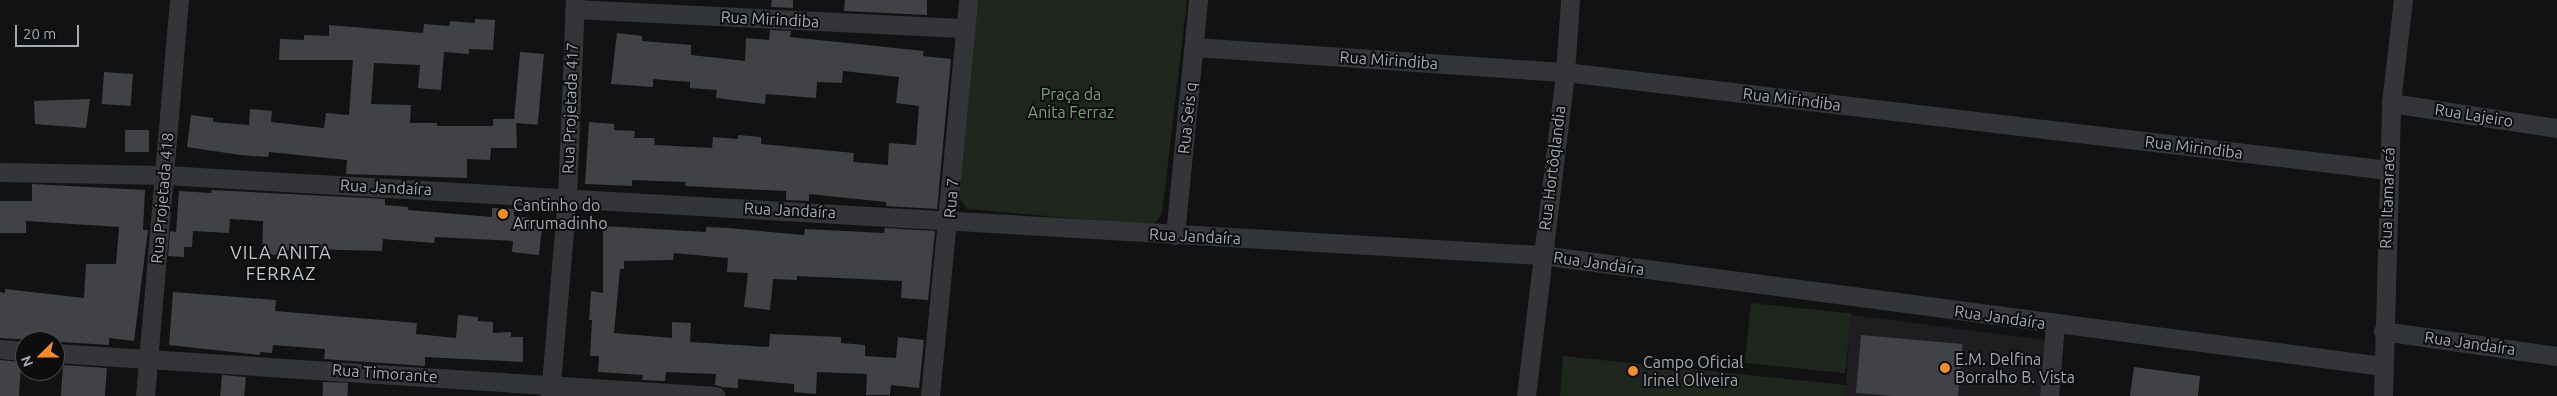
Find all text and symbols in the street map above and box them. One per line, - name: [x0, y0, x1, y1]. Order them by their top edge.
- street label: Rua Mirindiba: [720, 7, 820, 31]
- scale bar: [18, 15, 81, 47]
- text: 20 m: [23, 25, 56, 42]
- street label: Rua Projetada 417: [558, 42, 582, 174]
- street label: Rua Mirindiba: [1339, 47, 1439, 73]
- street label: Rua Seis q: [1174, 81, 1200, 155]
- street label: Rua Mirindiba: [1742, 83, 1842, 115]
- park label: Praça da Anita Ferraz: [1028, 84, 1114, 122]
- street label: Rua Lajeiro: [2433, 99, 2515, 131]
- street label: Rua Hortôqlandia: [1535, 104, 1569, 232]
- street label: Rua Mirindiba: [2144, 131, 2244, 163]
- street label: Rua Projetada 418: [147, 132, 177, 264]
- street label: Rua Itamaracá: [2376, 147, 2398, 249]
- street label: Rua Jandaíra: [340, 175, 432, 199]
- street label: Rua 7: [940, 177, 962, 219]
- place label: Cantinho do Arrumadinho: [513, 195, 608, 233]
- street label: Rua Jandaíra: [744, 198, 836, 222]
- marker: Cantinho do Arrumadinho: [497, 208, 509, 220]
- street label: Rua Jandaíra: [1149, 224, 1241, 248]
- district label: VILA ANITA FERRAZ: [229, 242, 333, 284]
- street label: Rua Jandaíra: [1552, 247, 1646, 279]
- street label: Rua Jandaíra: [1953, 301, 2047, 333]
- street label: Rua Jandaíra: [2423, 327, 2517, 359]
- north arrow: [15, 331, 65, 381]
- place label: E.M. Delfina Borralho B. Vista: [1955, 349, 2075, 387]
- place label: Campo Oficial Irinel Oliveira: [1643, 352, 1743, 390]
- text: N: [18, 353, 36, 369]
- street label: Rua Timorante: [332, 360, 438, 386]
- marker: E.M. Delfina Borralho B. Vista: [1939, 362, 1951, 374]
- marker: Campo Oficial Irinel Oliveira: [1627, 365, 1639, 377]

